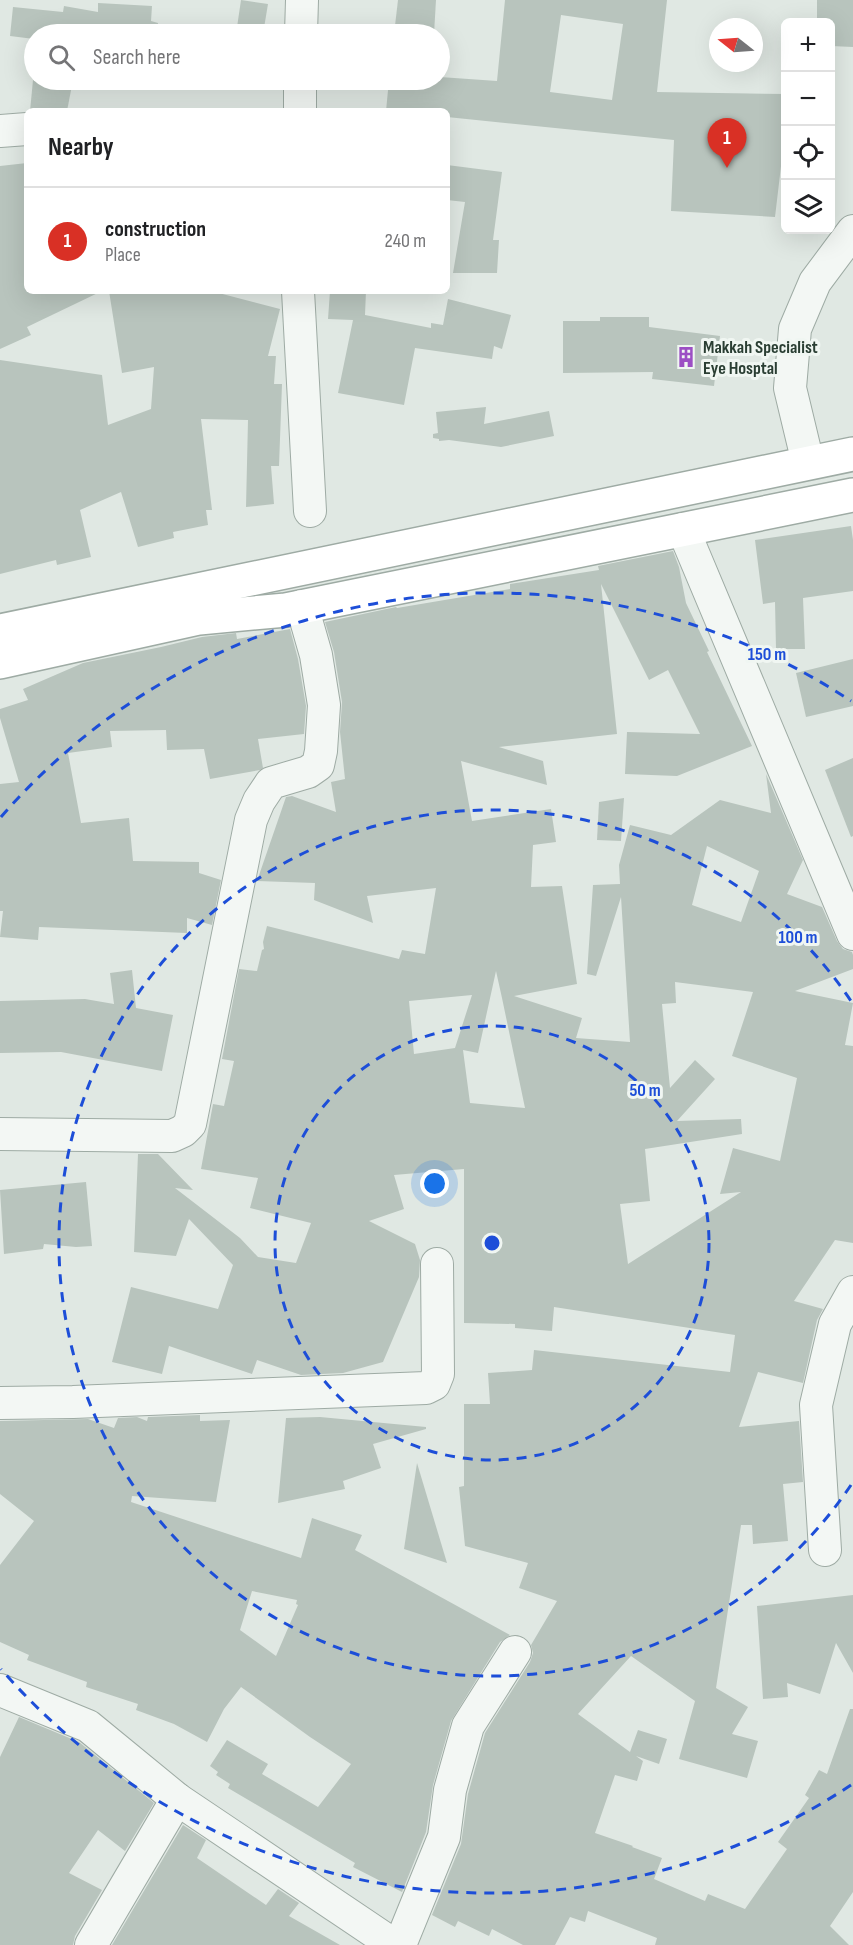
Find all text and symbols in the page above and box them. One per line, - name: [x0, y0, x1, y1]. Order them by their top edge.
- north arrow: [709, 18, 763, 72]
- map controls: [781, 18, 835, 234]
- button: +: [781, 18, 835, 72]
- search box: [24, 24, 450, 90]
- icon: search: [45, 41, 78, 74]
- text: Search here: [93, 44, 180, 71]
- button: −: [781, 72, 835, 126]
- pin: 1: [708, 118, 746, 168]
- button: locate: [781, 126, 835, 180]
- text: Nearby: [48, 132, 114, 163]
- button: layers: [781, 180, 835, 234]
- text: construction: [105, 216, 206, 243]
- text: 1: [64, 229, 71, 253]
- text: 240 m: [385, 229, 426, 253]
- text: Place: [105, 243, 141, 267]
- place label: Makkah Specialist Eye Hosptal: [703, 337, 818, 379]
- building icon: Makkah Specialist Eye Hosptal: [674, 345, 698, 369]
- text: 150 m: [748, 644, 786, 665]
- text: 100 m: [779, 927, 818, 948]
- text: 50 m: [629, 1080, 661, 1101]
- your location: [420, 1169, 449, 1198]
- centre of rings: [482, 1233, 502, 1253]

